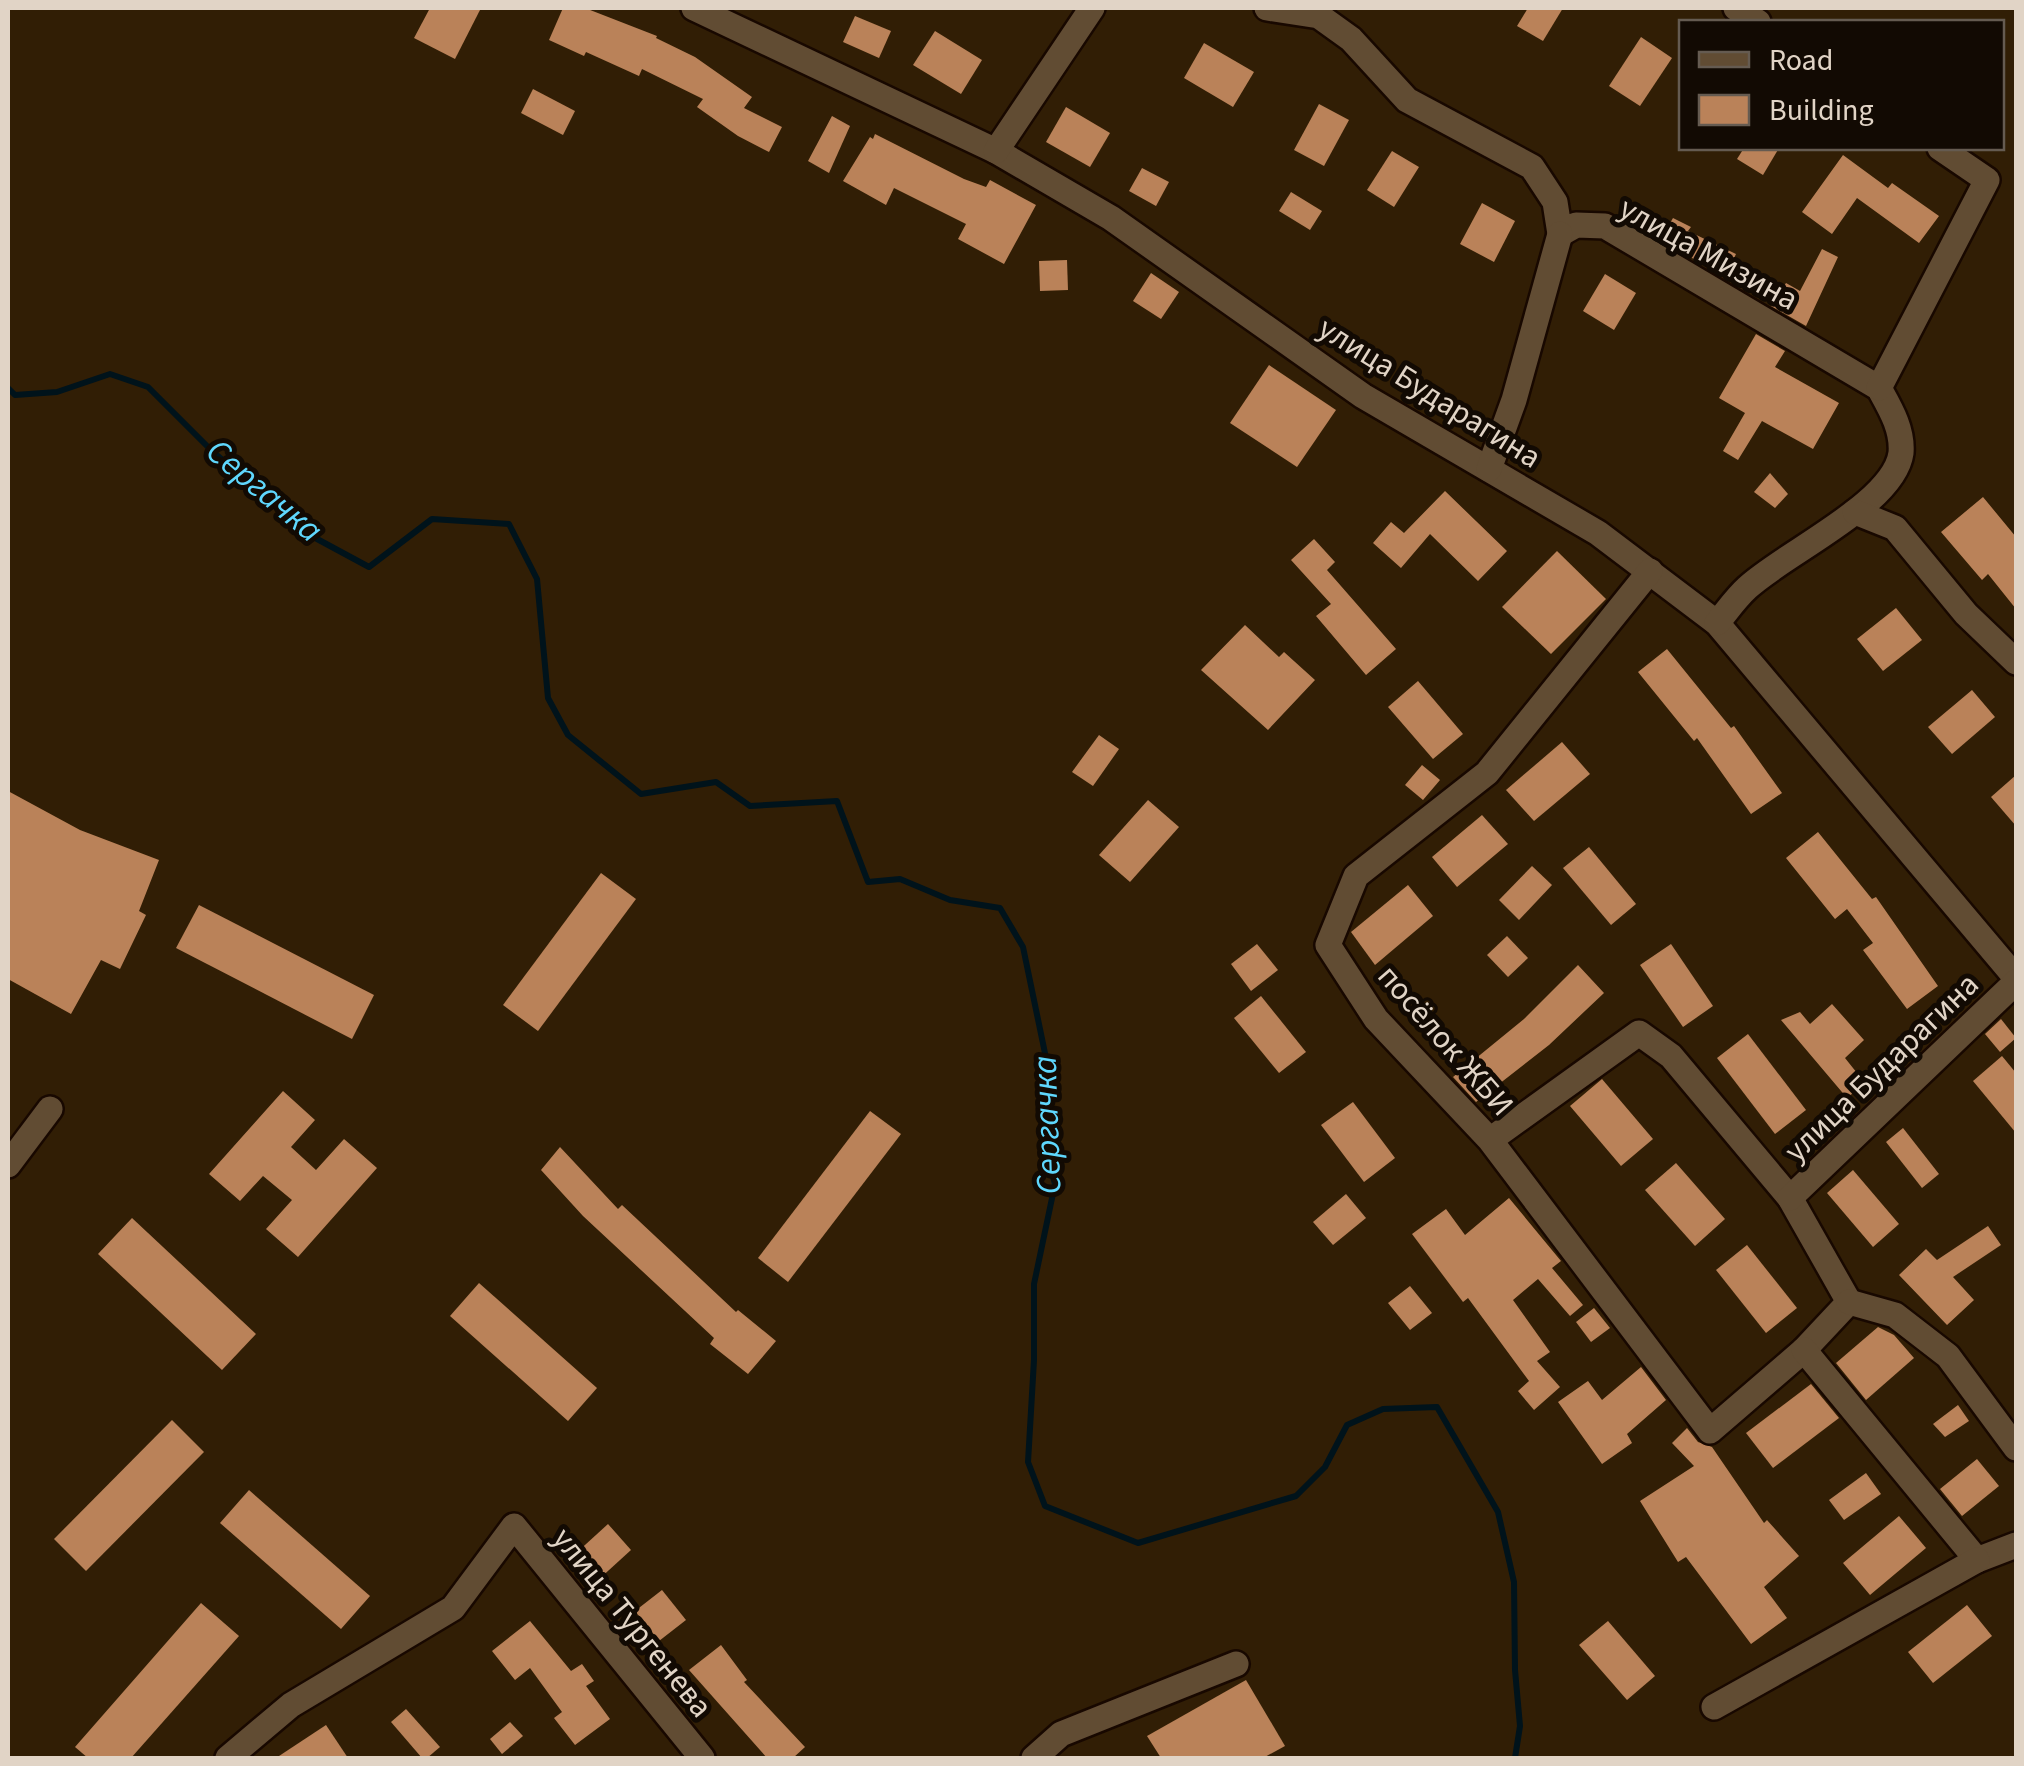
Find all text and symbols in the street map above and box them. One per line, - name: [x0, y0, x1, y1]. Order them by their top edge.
- legend: [1679, 20, 2004, 150]
- text: Road: [1769, 39, 1833, 82]
- text: Building: [1769, 89, 1874, 132]
- street label: улица Мизина: [1611, 186, 1806, 322]
- street label: улица Бударагина: [1309, 306, 1550, 480]
- water label: Сергачка: [195, 427, 334, 555]
- street label: посёлок ЖБИ: [1366, 955, 1524, 1127]
- street label: улица Бударагина: [1774, 963, 1989, 1173]
- water label: Сергачка: [1020, 1055, 1074, 1195]
- street label: улица Тургенева: [541, 1518, 723, 1728]

